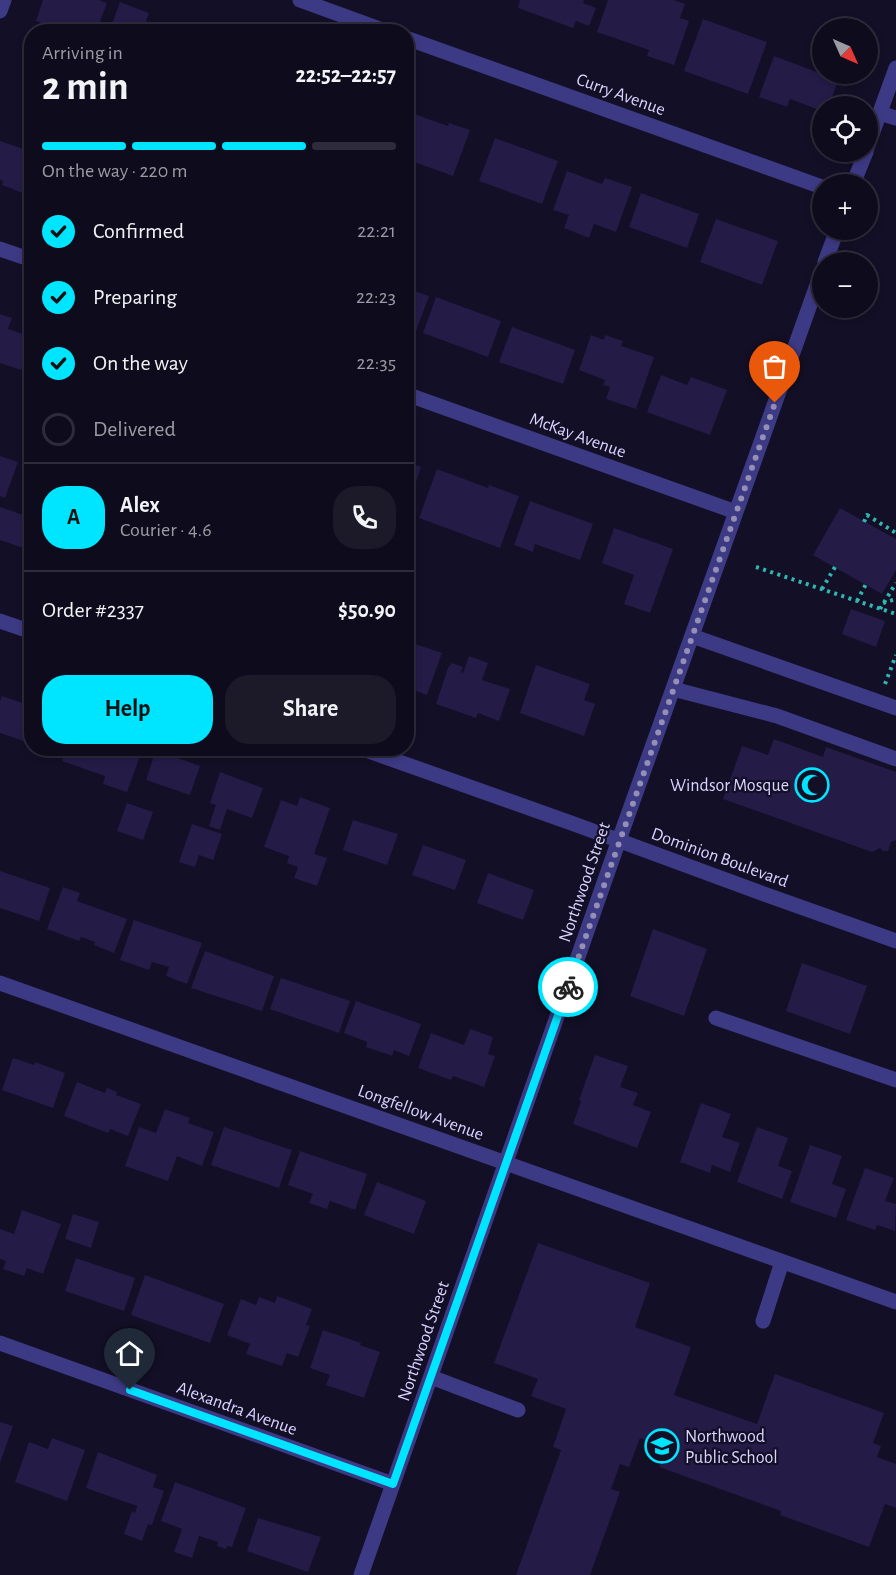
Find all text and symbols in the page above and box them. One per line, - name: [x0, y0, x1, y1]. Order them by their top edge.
- north arrow: [812, 18, 878, 84]
- map controls: [812, 18, 878, 318]
- text: Arriving in: [42, 43, 123, 63]
- text: 22:52–22:57: [295, 64, 396, 86]
- text: 2 min: [42, 68, 129, 107]
- street label: Curry Avenue: [574, 71, 667, 119]
- button: locate: [812, 96, 878, 162]
- text: On the way · 220 m: [42, 161, 188, 181]
- button: +: [812, 174, 878, 240]
- icon: check: [42, 215, 75, 248]
- text: Confirmed: [93, 220, 184, 242]
- text: 22:21: [357, 221, 396, 241]
- button: −: [812, 252, 878, 318]
- icon: check: [42, 281, 75, 314]
- text: Preparing: [93, 286, 177, 308]
- text: 22:23: [356, 287, 396, 307]
- pin: [749, 341, 800, 403]
- icon: check: [42, 347, 75, 380]
- icon: bag: [758, 350, 791, 383]
- text: On the way: [93, 352, 188, 374]
- text: 22:35: [357, 353, 396, 373]
- street label: McKay Avenue: [527, 410, 628, 462]
- text: Delivered: [93, 418, 176, 440]
- button: phone: [333, 486, 396, 549]
- text: Alex: [120, 494, 160, 516]
- text: A: [67, 506, 80, 528]
- text: Courier · 4.6: [120, 520, 212, 540]
- text: Order #2337: [42, 599, 144, 621]
- text: $50.90: [338, 599, 396, 621]
- button: Help: [42, 675, 213, 744]
- button: Share: [225, 675, 396, 744]
- mosque icon: Windsor Mosque: [794, 767, 830, 803]
- place label: Windsor Mosque: [670, 777, 789, 795]
- street label: Northwood Street: [556, 820, 614, 945]
- street label: Dominion Boulevard: [649, 825, 791, 891]
- courier: [538, 957, 598, 1017]
- icon: bike: [552, 971, 585, 1004]
- street label: Longfellow Avenue: [355, 1082, 486, 1144]
- street label: Northwood Street: [395, 1279, 453, 1404]
- pin: [104, 1328, 155, 1390]
- icon: home: [113, 1337, 146, 1370]
- street label: Alexandra Avenue: [174, 1379, 299, 1439]
- school or university icon: Northwood Public School: [644, 1428, 680, 1464]
- place label: Northwood Public School: [685, 1428, 778, 1467]

